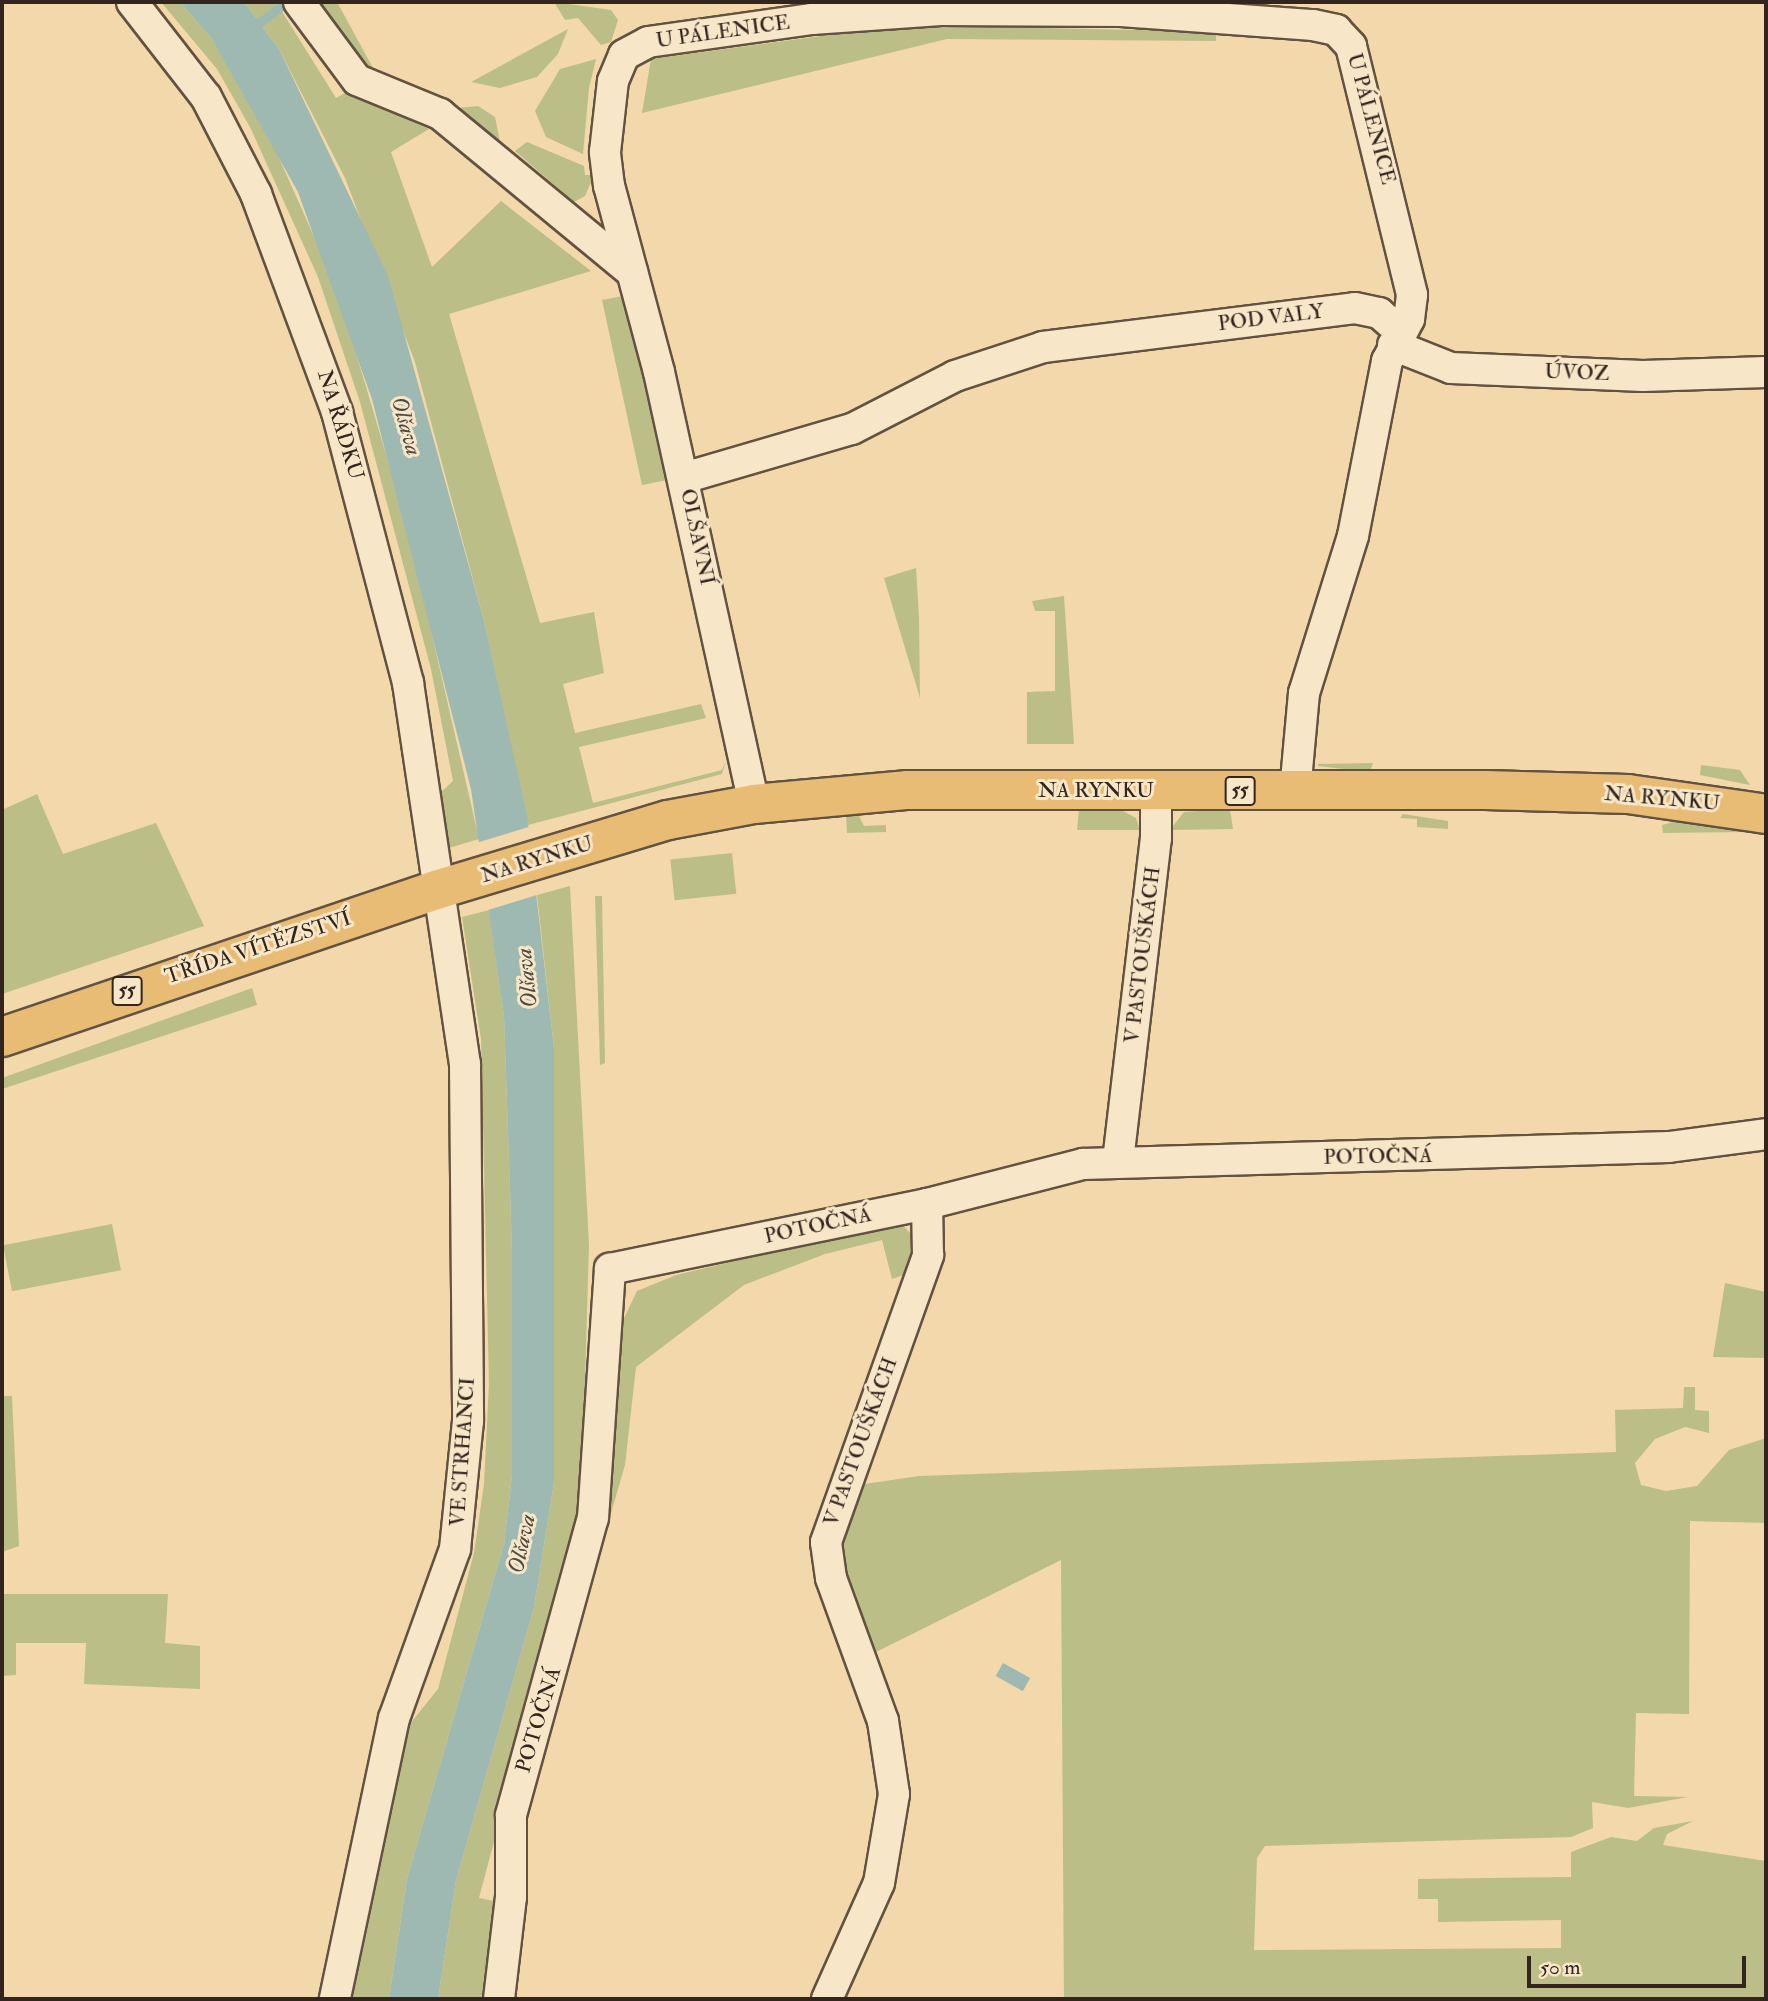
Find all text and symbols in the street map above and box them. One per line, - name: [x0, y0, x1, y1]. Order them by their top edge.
- street label: U PÁLENICE: [654, 10, 792, 54]
- street label: U PÁLENICE: [1341, 51, 1401, 187]
- street label: POD VALY: [1216, 299, 1326, 337]
- street label: ÚVOZ: [1544, 359, 1610, 387]
- street label: NA ŘÁDKU: [311, 367, 369, 483]
- water label: Olšava: [384, 393, 428, 459]
- street label: OLŠAVNÍ: [674, 486, 720, 588]
- road number: 55: [1224, 776, 1256, 806]
- street label: NA RYNKU: [1038, 778, 1154, 804]
- street label: NA RYNKU: [1603, 781, 1721, 817]
- street label: NA RYNKU: [478, 831, 596, 889]
- street label: V PASTOUŠKÁCH: [1120, 865, 1166, 1045]
- street label: TŘÍDA VÍTĚZSTVÍ: [162, 906, 354, 990]
- water label: Olšava: [510, 947, 544, 1009]
- road number: 55: [111, 976, 143, 1007]
- street label: POTOČNÁ: [1323, 1143, 1433, 1171]
- street label: POTOČNÁ: [762, 1202, 874, 1250]
- street label: V PASTOUŠKÁCH: [819, 1354, 903, 1530]
- street label: VE STRHANCI: [445, 1377, 481, 1527]
- water label: Olšava: [502, 1512, 542, 1576]
- street label: POTOČNÁ: [511, 1664, 567, 1776]
- scale bar: [1530, 1941, 1749, 1985]
- text: 50 m: [1540, 1954, 1581, 1981]

